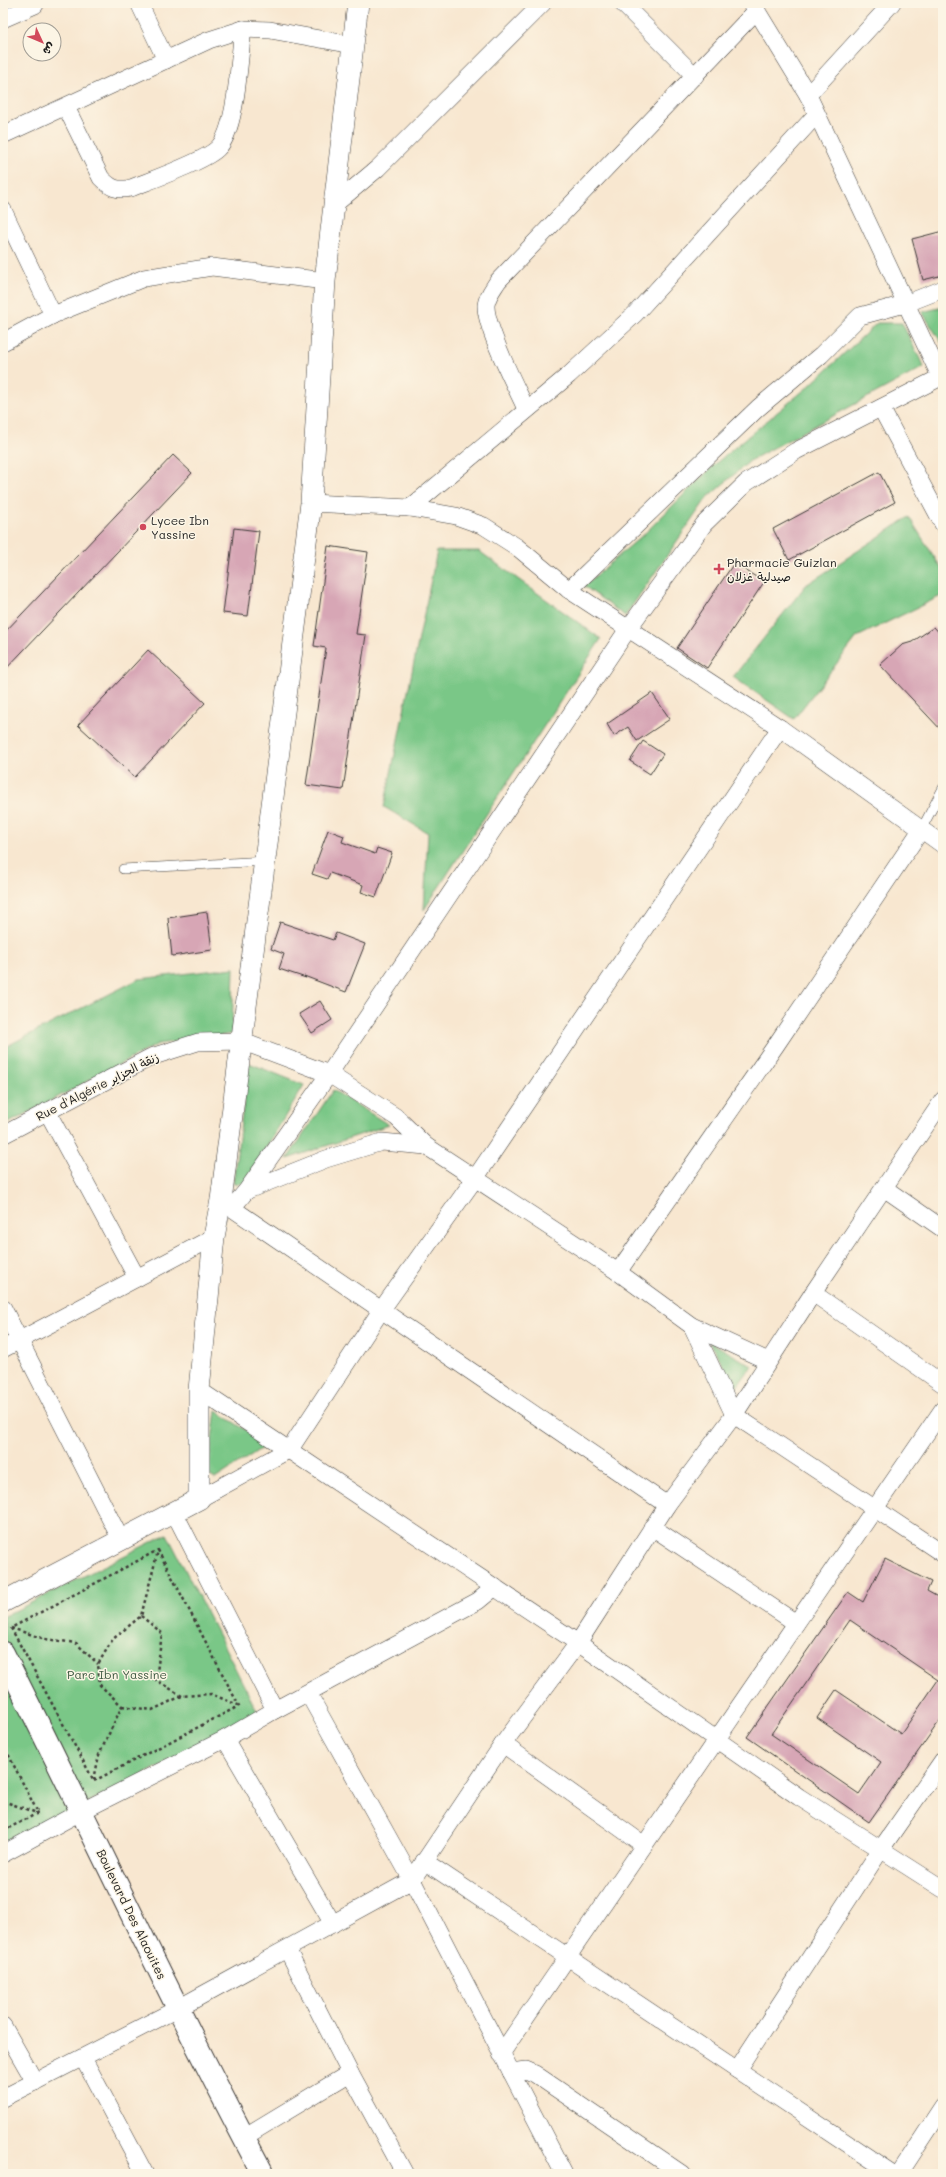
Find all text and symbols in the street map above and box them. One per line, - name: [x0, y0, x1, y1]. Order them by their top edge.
- north arrow: [22, 22, 62, 62]
- text: ش: [40, 40, 59, 59]
- place label: Lycee Ibn Yassine: [151, 512, 209, 542]
- marker: Lycee Ibn Yassine: [138, 522, 148, 532]
- place label: Pharmacie Guizlan صيدلية غزلان: [727, 554, 837, 584]
- marker: Pharmacie Guizlan صيدلية غزلان: [714, 564, 724, 574]
- street label: Rue d'Algérie زنقة الجزاير: [33, 1048, 162, 1125]
- park label: Parc Ibn Yassine: [67, 1666, 167, 1682]
- street label: Boulevard Des Alaouites: [93, 1846, 171, 1982]

